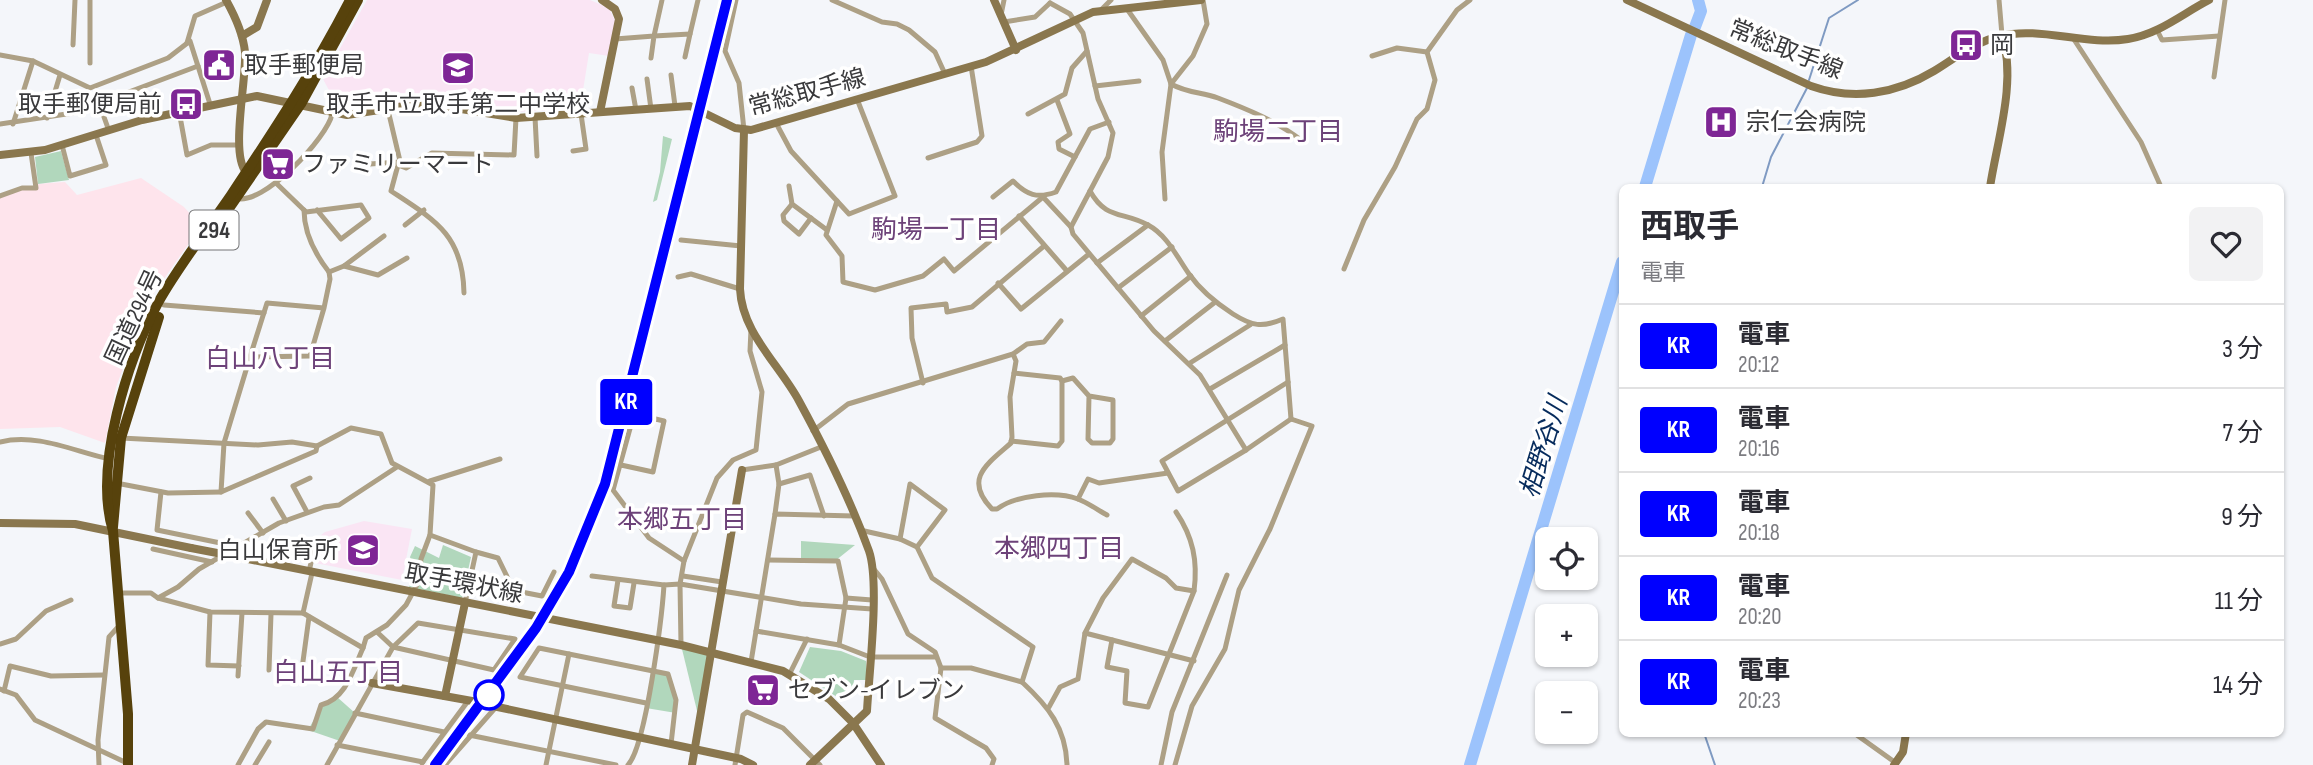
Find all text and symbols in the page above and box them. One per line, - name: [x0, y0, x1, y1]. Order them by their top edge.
- street label: 常総取手線: [1725, 14, 1847, 85]
- bus stop icon: 岡: [1947, 26, 1985, 64]
- place label: 岡: [1990, 31, 2014, 60]
- public building icon: 取手郵便局: [200, 46, 238, 84]
- school or university icon: 取手市立取手第二中学校: [439, 49, 477, 87]
- place label: 取手郵便局: [244, 51, 364, 80]
- street label: 常総取手線: [745, 63, 869, 122]
- bus stop icon: 取手郵便局前: [167, 85, 205, 123]
- place label: 取手郵便局前: [18, 90, 162, 119]
- place label: 取手市立取手第二中学校: [326, 90, 590, 119]
- hospital icon: 宗仁会病院: [1702, 103, 1740, 141]
- place label: 宗仁会病院: [1746, 108, 1866, 137]
- district label: 駒場二丁目: [1213, 117, 1343, 148]
- supermarket icon: ファミリーマート: [259, 145, 297, 183]
- place label: ファミリーマート: [302, 150, 494, 179]
- text: 西取手: [1640, 207, 1739, 247]
- button: heart: [2189, 207, 2263, 281]
- road number: 294: [190, 210, 238, 249]
- district label: 駒場一丁目: [871, 215, 1001, 246]
- text: 電車: [1640, 259, 1686, 287]
- street label: 国道294号: [100, 265, 169, 370]
- text: 電車: [1738, 320, 1790, 351]
- text: KR: [1667, 331, 1690, 360]
- text: 3 分: [2222, 334, 2263, 365]
- district label: 白山八丁目: [205, 344, 335, 375]
- text: 20:12: [1738, 351, 1780, 379]
- line badge: KR: [594, 379, 658, 425]
- text: KR: [614, 387, 638, 416]
- water label: 相野谷川: [1514, 390, 1575, 502]
- text: 電車: [1738, 404, 1790, 435]
- text: KR: [1667, 415, 1690, 444]
- text: 7 分: [2222, 418, 2263, 449]
- text: 20:16: [1738, 435, 1780, 463]
- text: 電車: [1738, 488, 1790, 519]
- text: KR: [1667, 499, 1690, 528]
- text: 9 分: [2221, 502, 2263, 533]
- district label: 本郷五丁目: [617, 505, 747, 536]
- text: 20:18: [1738, 519, 1780, 547]
- map controls: [1535, 527, 1598, 744]
- button: locate: [1535, 527, 1598, 590]
- school or university icon: 白山保育所: [344, 531, 382, 569]
- district label: 本郷四丁目: [994, 534, 1124, 565]
- place label: 白山保育所: [218, 536, 338, 565]
- street label: 取手環状線: [402, 558, 526, 609]
- text: 電車: [1738, 572, 1790, 603]
- text: KR: [1667, 583, 1690, 612]
- text: 11 分: [2215, 586, 2263, 617]
- text: 20:20: [1738, 603, 1782, 631]
- button: +: [1535, 604, 1598, 667]
- text: 電車: [1738, 656, 1790, 687]
- district label: 白山五丁目: [273, 658, 403, 689]
- text: KR: [1667, 667, 1690, 696]
- text: 14 分: [2213, 670, 2263, 701]
- supermarket icon: セブン-イレブン: [744, 671, 782, 709]
- place label: セブン-イレブン: [788, 676, 965, 705]
- unlabelled marker: [474, 680, 504, 710]
- button: −: [1535, 681, 1598, 744]
- text: 20:23: [1738, 687, 1781, 715]

